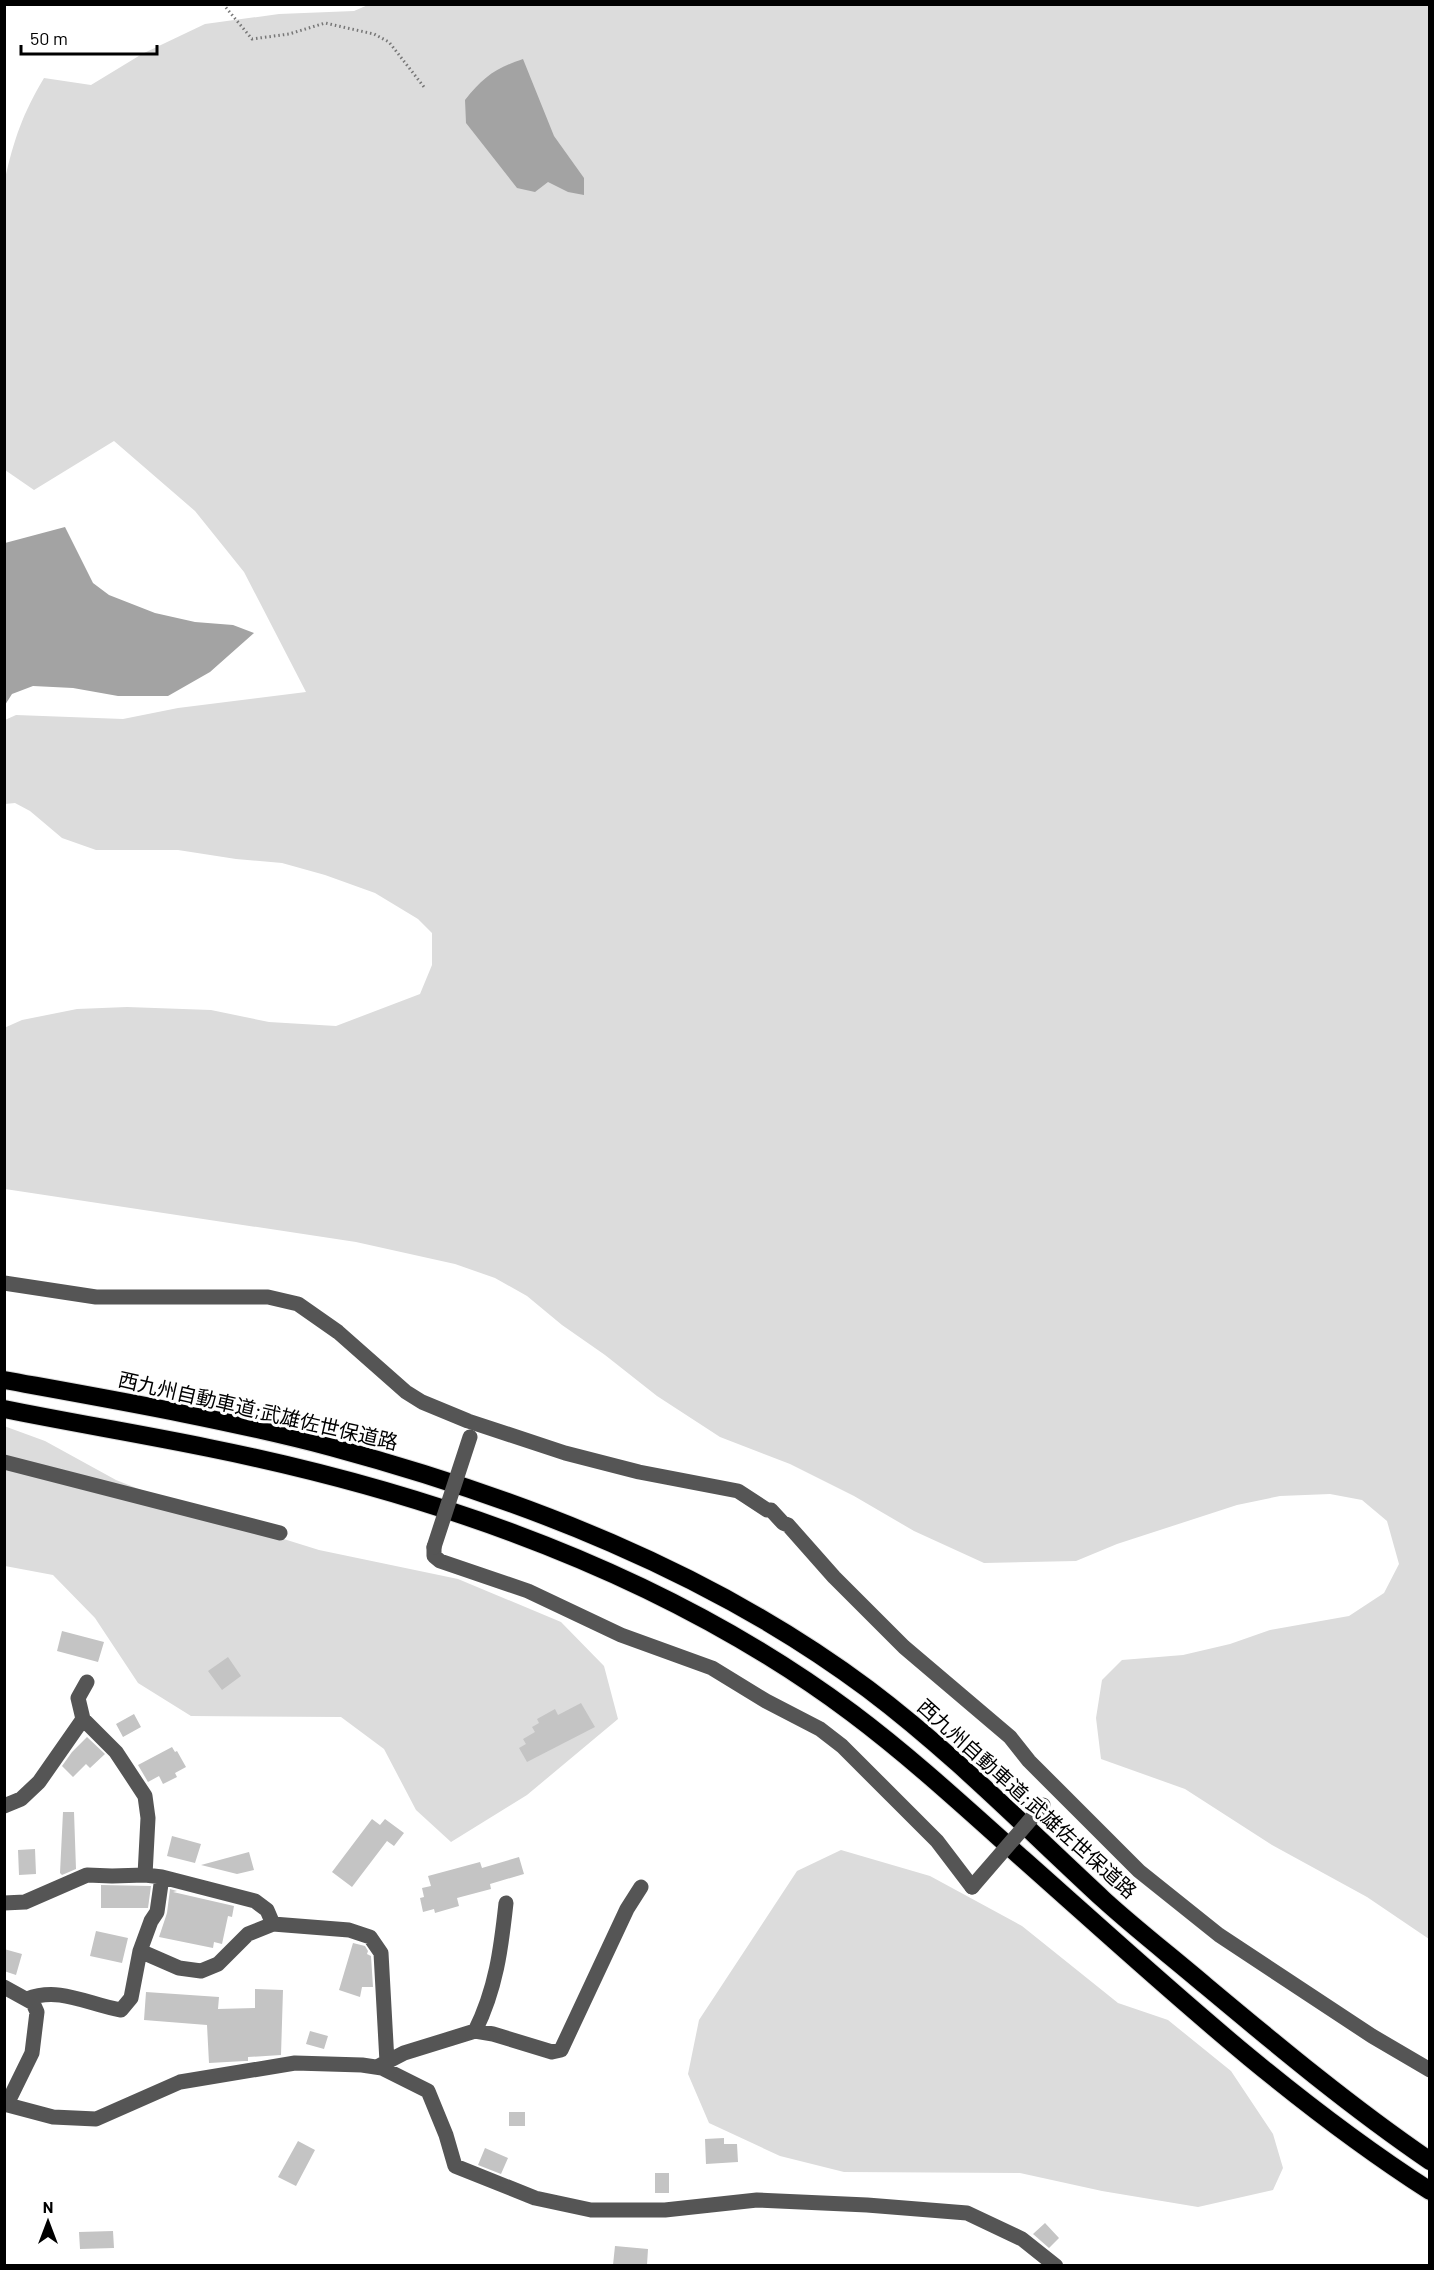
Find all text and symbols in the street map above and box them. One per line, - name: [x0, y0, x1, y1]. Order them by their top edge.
- scale bar: [21, 18, 158, 56]
- text: 50 m: [30, 27, 68, 49]
- street label: 西九州自動車道;武雄佐世保道路: [116, 1366, 400, 1454]
- street label: 西九州自動車道;武雄佐世保道路: [913, 1694, 1142, 1903]
- north arrow: [18, 2192, 78, 2252]
- text: N: [43, 2197, 53, 2216]

